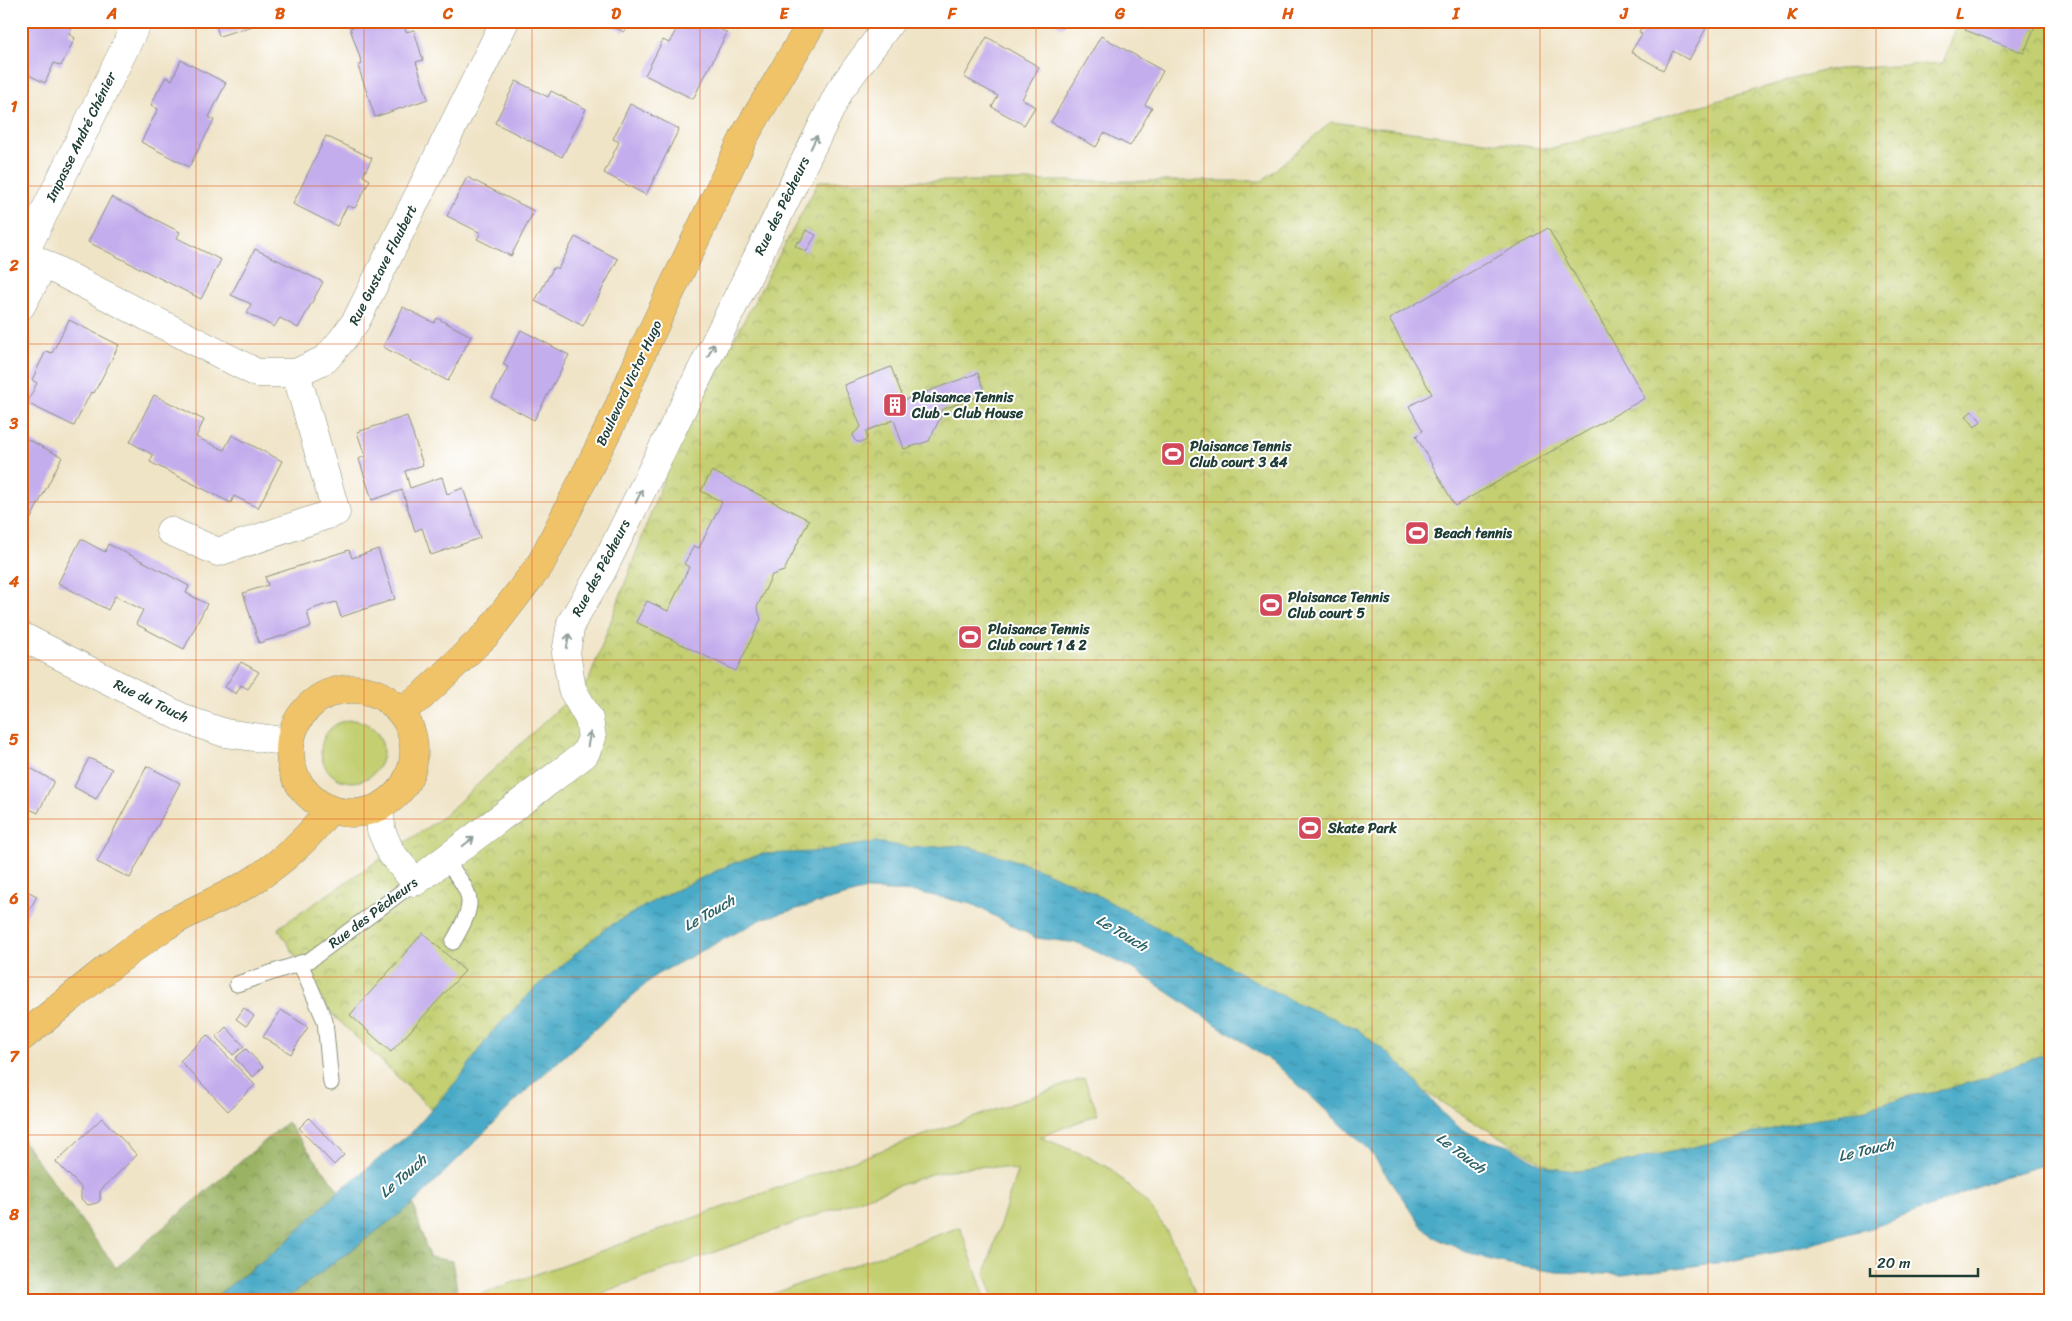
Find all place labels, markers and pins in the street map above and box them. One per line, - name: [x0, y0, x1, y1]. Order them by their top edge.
- place label: Plaisance Tennis Club - Club House: [911, 385, 1024, 426]
- building icon: Plaisance Tennis Club - Club House: [882, 392, 908, 418]
- place label: Plaisance Tennis Club court 3 &4: [1189, 434, 1292, 475]
- sports icon: Plaisance Tennis Club court 3 &4: [1160, 441, 1186, 467]
- sports icon: Beach tennis: [1404, 520, 1430, 546]
- place label: Beach tennis: [1434, 521, 1512, 546]
- place label: Plaisance Tennis Club court 5: [1287, 585, 1390, 626]
- sports icon: Plaisance Tennis Club court 5: [1258, 592, 1284, 618]
- place label: Plaisance Tennis Club court 1 & 2: [987, 617, 1090, 658]
- sports icon: Plaisance Tennis Club court 1 & 2: [957, 624, 983, 650]
- sports icon: Skate Park: [1297, 815, 1323, 841]
- place label: Skate Park: [1327, 816, 1397, 841]

